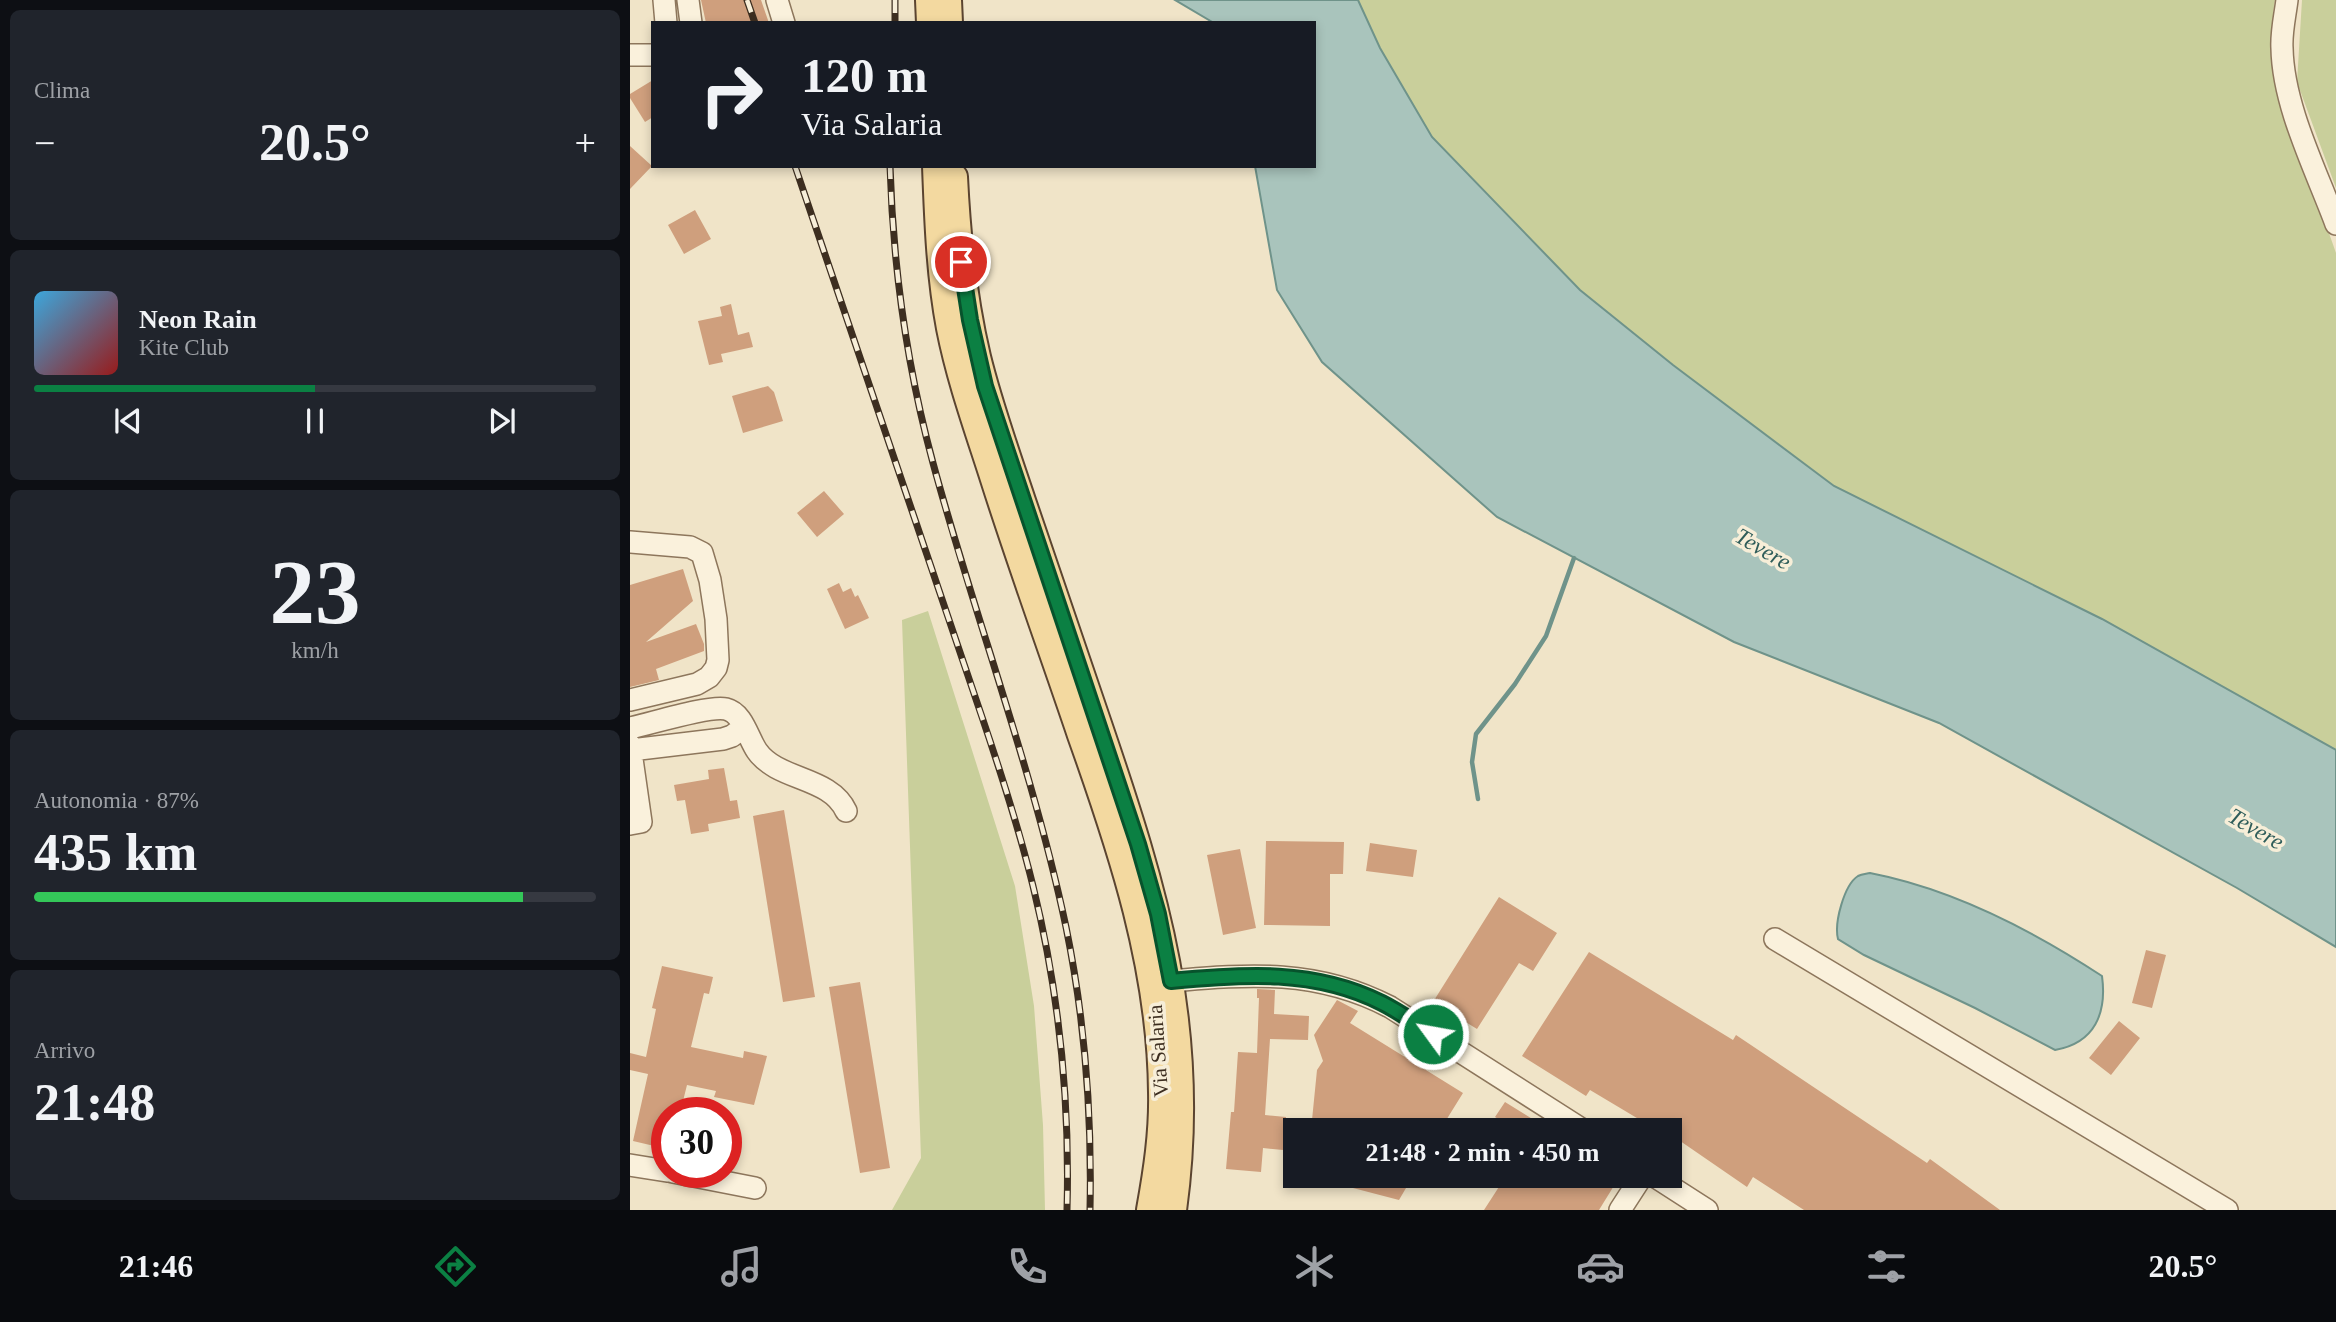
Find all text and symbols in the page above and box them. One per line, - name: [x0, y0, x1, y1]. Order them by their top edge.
- text: 120 m: [801, 48, 928, 103]
- icon: right: [686, 49, 777, 140]
- text: Clima: [34, 78, 90, 103]
- text: Via Salaria: [801, 106, 942, 142]
- text: 20.5°: [259, 114, 371, 171]
- text: −: [34, 122, 55, 164]
- text: +: [575, 122, 596, 164]
- pin: [931, 232, 991, 292]
- icon: arrive: [942, 243, 980, 281]
- text: Neon Rain: [139, 305, 257, 334]
- text: Kite Club: [139, 335, 229, 360]
- icon: previous: [109, 402, 147, 440]
- icon: pause: [296, 402, 334, 440]
- icon: next: [483, 402, 521, 440]
- water label: Tevere: [1731, 523, 1795, 575]
- text: 23: [270, 542, 361, 643]
- text: km/h: [291, 638, 339, 663]
- text: Autonomia · 87%: [34, 788, 199, 813]
- water label: Tevere: [2224, 803, 2288, 855]
- text: 435 km: [34, 824, 197, 881]
- position arrow: [1396, 997, 1470, 1071]
- street label: Via Salaria: [1143, 1003, 1173, 1098]
- text: Arrivo: [34, 1038, 95, 1063]
- text: 21:48: [34, 1074, 155, 1131]
- speed limit sign: 30: [651, 1097, 742, 1188]
- text: 21:48 · 2 min · 450 m: [1366, 1138, 1600, 1167]
- icon: directions: [431, 1242, 480, 1291]
- icon: music: [717, 1242, 766, 1291]
- icon: phone: [1003, 1242, 1052, 1291]
- icon: climate: [1290, 1242, 1339, 1291]
- icon: car: [1576, 1242, 1625, 1291]
- icon: filters: [1862, 1242, 1911, 1291]
- text: 21:46: [119, 1248, 193, 1284]
- text: 20.5°: [2149, 1248, 2217, 1284]

